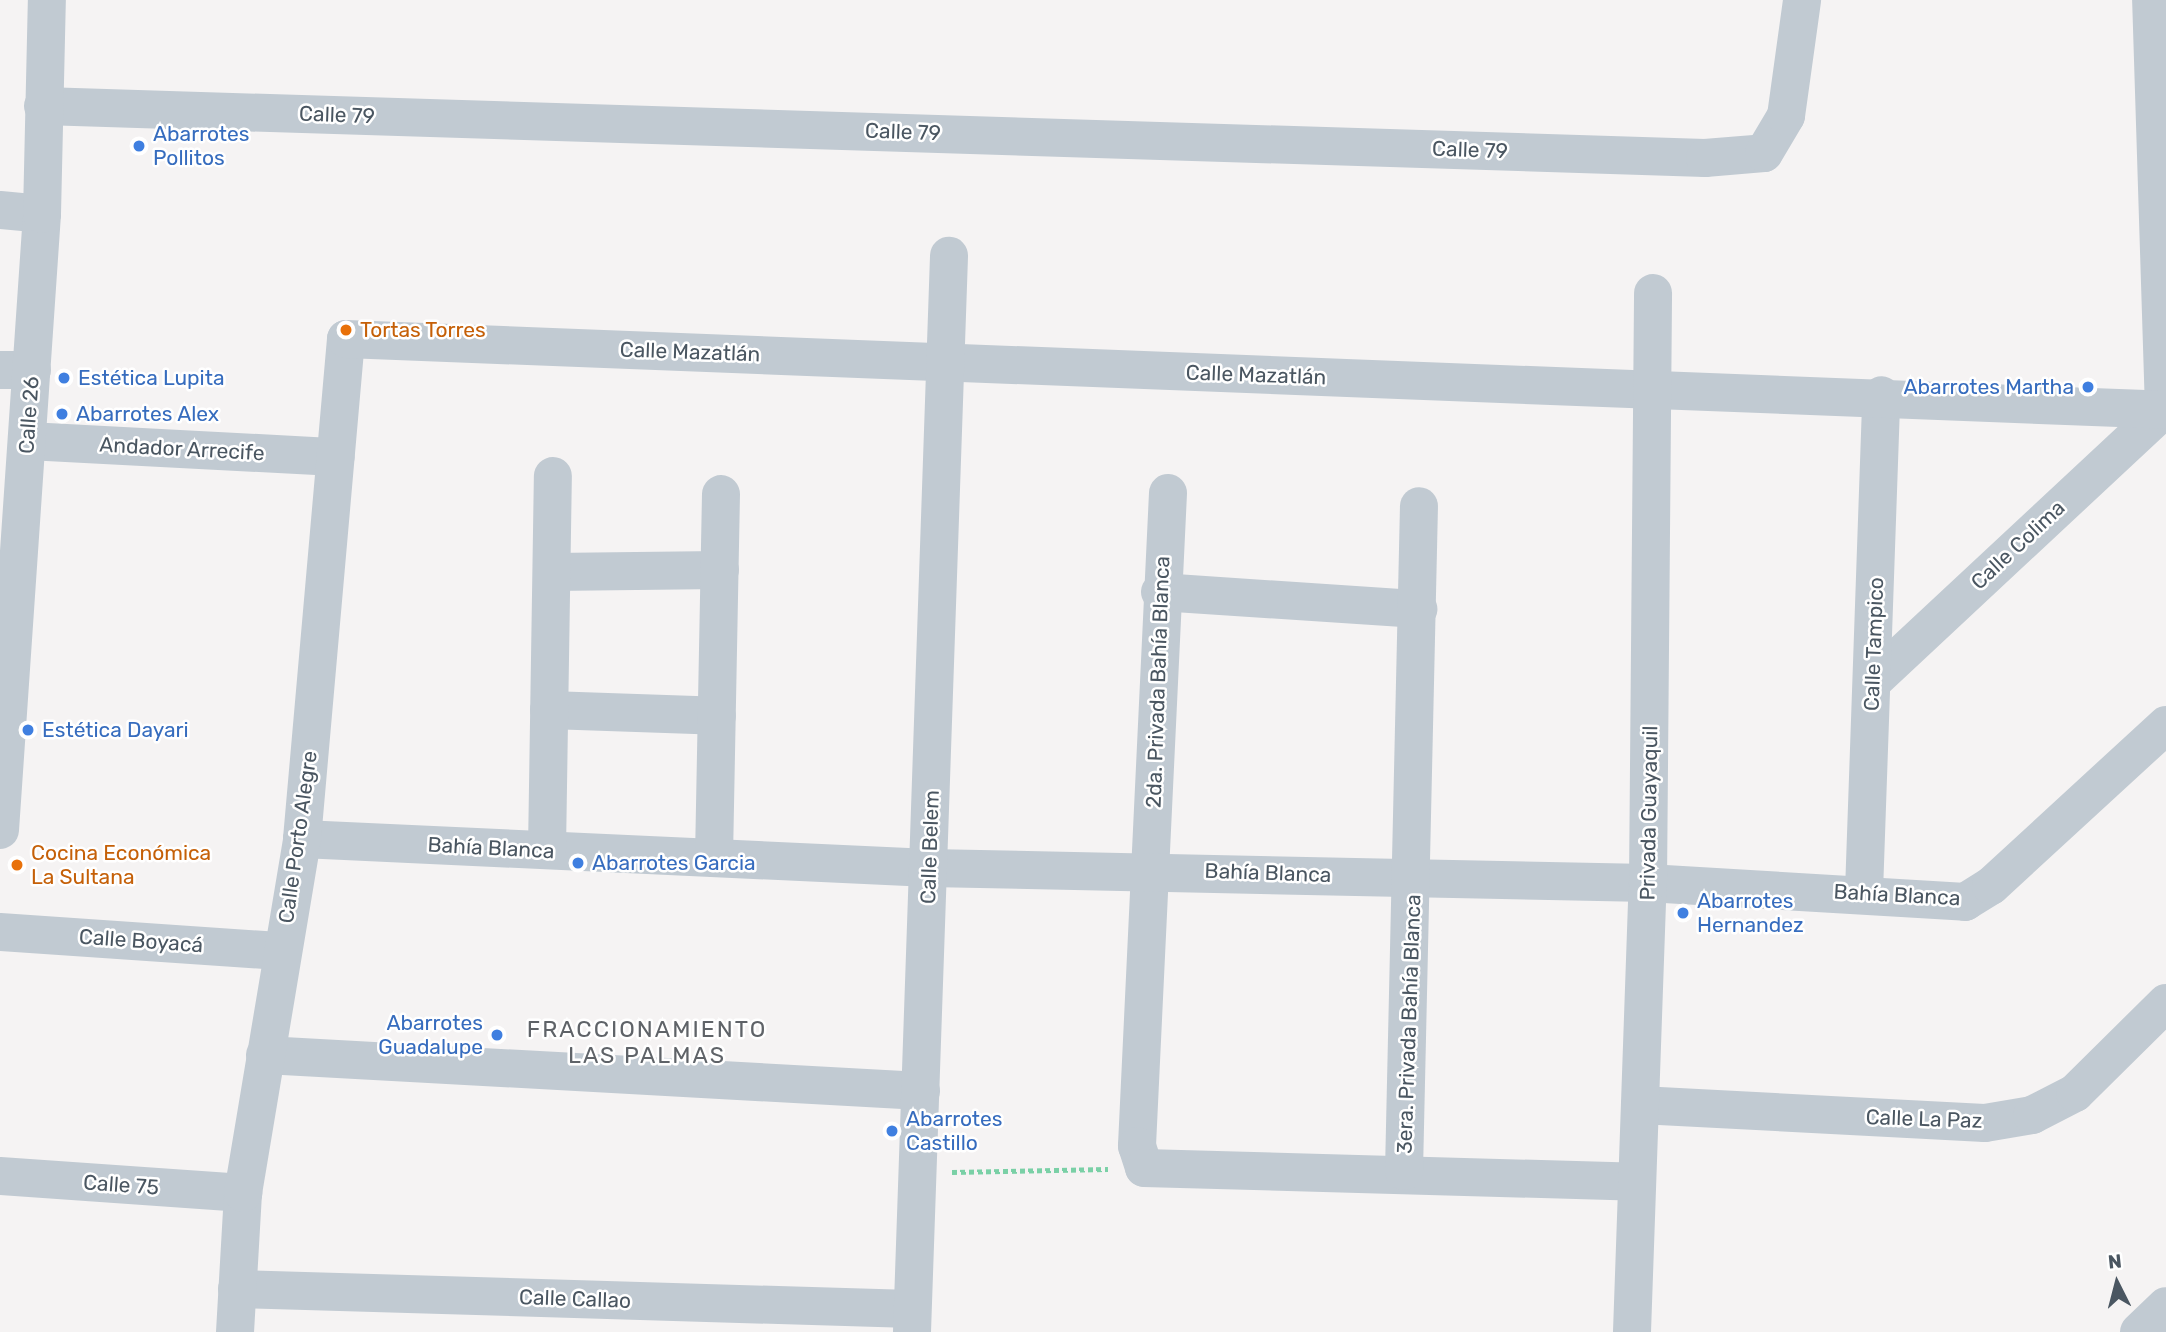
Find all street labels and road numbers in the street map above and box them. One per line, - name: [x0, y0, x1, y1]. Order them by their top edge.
- street label: Calle 79: [299, 101, 375, 129]
- street label: Calle 79: [865, 118, 941, 146]
- street label: Calle 79: [1432, 136, 1508, 164]
- street label: Calle Mazatlán: [619, 337, 761, 367]
- street label: Calle Mazatlán: [1185, 360, 1327, 390]
- street label: Calle 26: [14, 375, 44, 455]
- street label: Andador Arrecife: [98, 432, 266, 466]
- street label: Calle Colima: [1966, 495, 2070, 595]
- street label: 2da. Privada Bahía Blanca: [1141, 555, 1175, 809]
- street label: Calle Tampico: [1859, 576, 1889, 712]
- street label: Privada Guayaquil: [1635, 725, 1663, 901]
- street label: Calle Porto Alegre: [273, 749, 323, 925]
- street label: Calle Belem: [915, 790, 945, 904]
- street label: Bahía Blanca: [427, 832, 555, 864]
- street label: Bahía Blanca: [1204, 858, 1332, 888]
- street label: Bahía Blanca: [1833, 879, 1961, 911]
- street label: 3era. Privada Bahía Blanca: [1392, 894, 1426, 1154]
- street label: Calle Boyacá: [78, 924, 204, 958]
- street label: Calle La Paz: [1865, 1104, 1983, 1134]
- street label: Calle 75: [82, 1170, 160, 1200]
- street label: Calle Callao: [519, 1284, 631, 1314]

